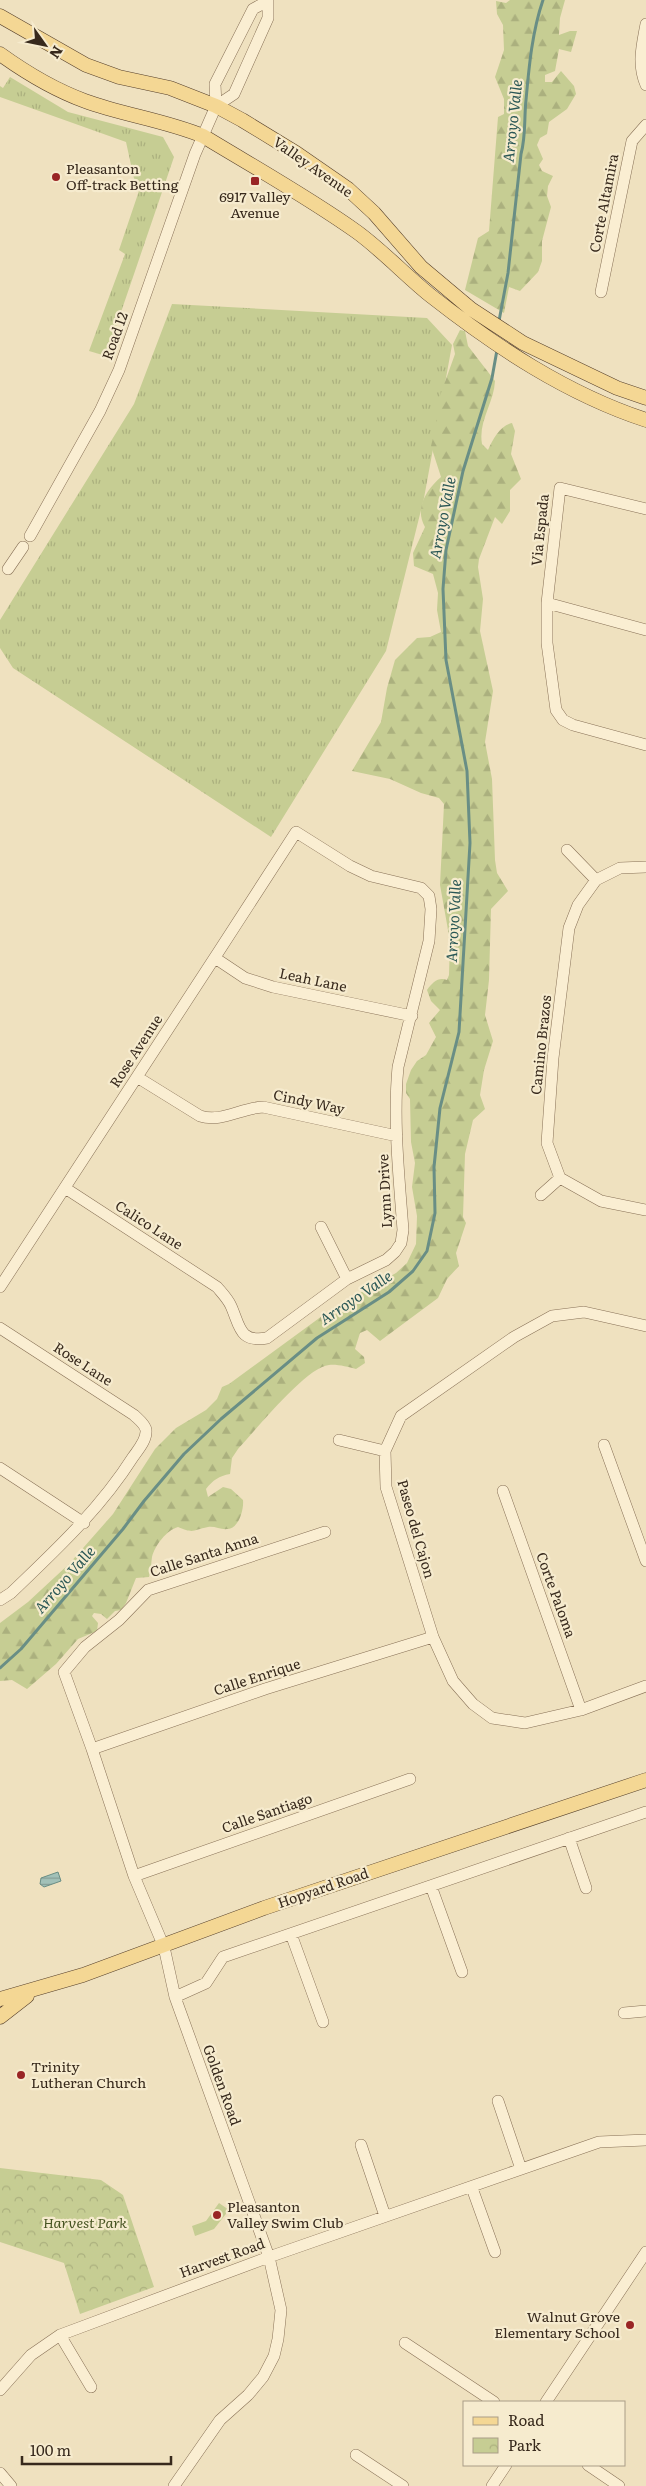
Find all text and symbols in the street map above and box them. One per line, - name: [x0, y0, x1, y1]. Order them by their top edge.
- north arrow: [20, 20, 70, 70]
- text: N: [45, 42, 68, 63]
- water label: Arroyo Valle: [496, 78, 527, 163]
- street label: Valley Avenue: [270, 131, 357, 201]
- street label: Corte Altamira: [584, 151, 622, 254]
- place label: Pleasanton Off-track Betting: [66, 158, 179, 194]
- marker: Pleasanton Off-track Betting: [50, 171, 62, 183]
- marker: 6917 Valley Avenue: [249, 175, 261, 187]
- place label: 6917 Valley Avenue: [219, 186, 292, 222]
- street label: Road 12: [96, 309, 132, 362]
- water label: Arroyo Valle: [422, 475, 461, 561]
- street label: Via Espada: [525, 492, 553, 567]
- water label: Arroyo Valle: [439, 879, 466, 963]
- street label: Leah Lane: [278, 962, 349, 996]
- street label: Camino Brazos: [525, 994, 555, 1096]
- street label: Rose Avenue: [104, 1010, 166, 1091]
- street label: Cindy Way: [272, 1084, 348, 1119]
- street label: Lynn Drive: [372, 1154, 396, 1229]
- street label: Calico Lane: [112, 1195, 187, 1254]
- water label: Arroyo Valle: [314, 1264, 396, 1330]
- street label: Rose Lane: [50, 1337, 117, 1390]
- street label: Paseo del Cajon: [393, 1477, 441, 1581]
- street label: Calle Santa Anna: [147, 1527, 261, 1581]
- water label: Arroyo Valle: [28, 1540, 100, 1618]
- street label: Corte Paloma: [532, 1549, 582, 1641]
- street label: Calle Enrique: [211, 1653, 303, 1700]
- street label: Calle Santiago: [219, 1787, 315, 1837]
- street label: Hopyard Road: [274, 1862, 371, 1912]
- street label: Golden Road: [199, 2041, 247, 2128]
- place label: Trinity Lutheran Church: [31, 2056, 146, 2092]
- marker: Trinity Lutheran Church: [15, 2069, 27, 2081]
- place label: Pleasanton Valley Swim Club: [227, 2196, 344, 2232]
- marker: Pleasanton Valley Swim Club: [211, 2209, 223, 2221]
- park label: Harvest Park: [43, 2212, 127, 2232]
- street label: Harvest Road: [176, 2232, 267, 2282]
- place label: Walnut Grove Elementary School: [494, 2306, 620, 2342]
- marker: Walnut Grove Elementary School: [624, 2319, 636, 2331]
- legend: [463, 2401, 626, 2466]
- text: Road: [508, 2408, 544, 2431]
- text: Park: [508, 2433, 542, 2456]
- scale bar: [22, 2434, 171, 2466]
- text: 100 m: [30, 2438, 71, 2461]

